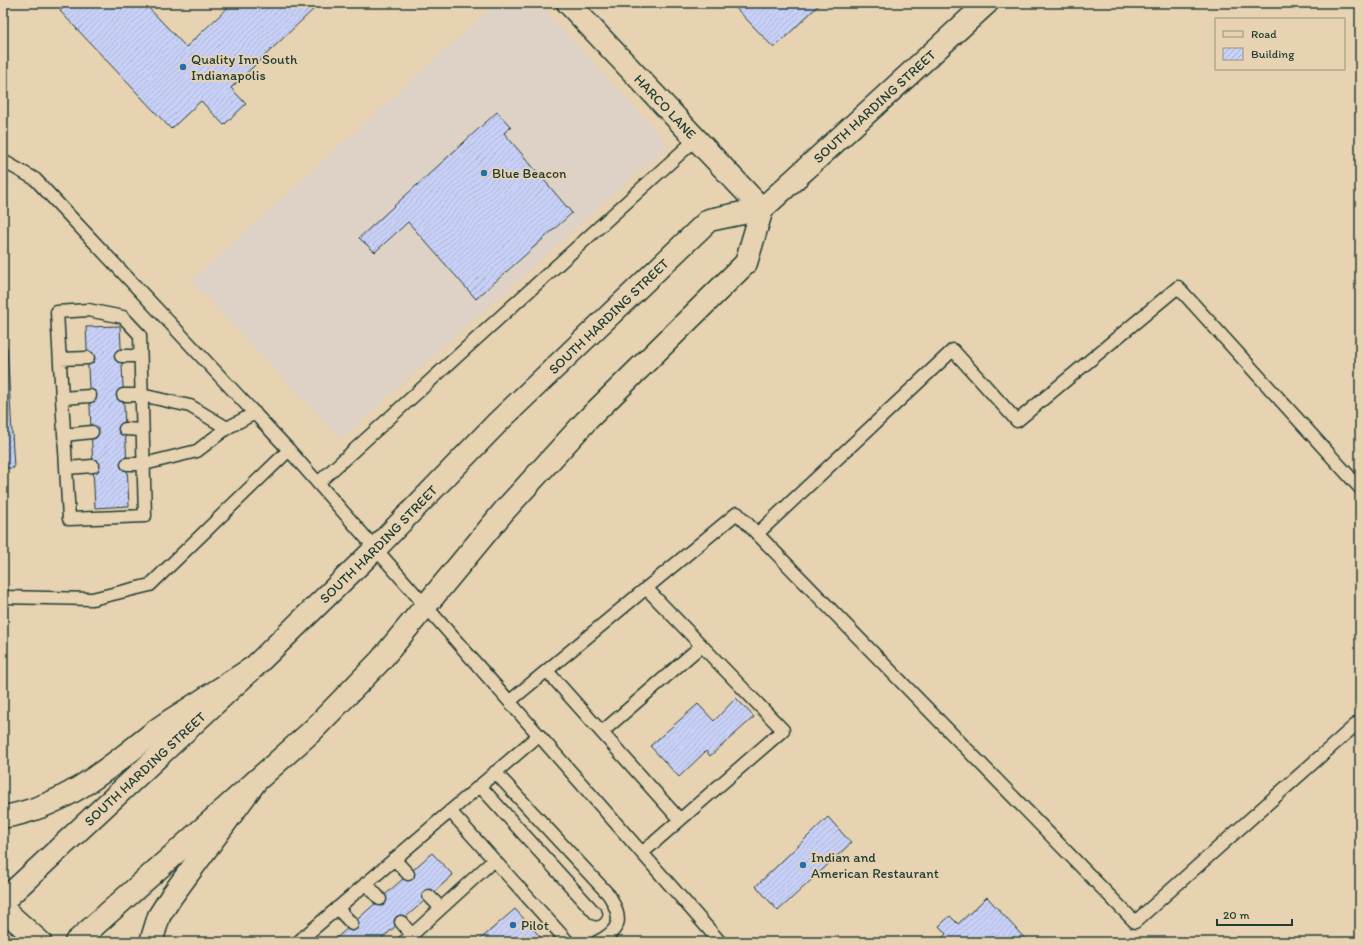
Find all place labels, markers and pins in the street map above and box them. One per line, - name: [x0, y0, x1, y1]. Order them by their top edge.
- place label: Quality Inn South Indianapolis: [191, 51, 298, 84]
- marker: Quality Inn South Indianapolis: [178, 62, 188, 72]
- place label: Blue Beacon: [492, 165, 567, 182]
- marker: Blue Beacon: [479, 168, 489, 178]
- place label: Indian and American Restaurant: [811, 849, 939, 882]
- marker: Indian and American Restaurant: [798, 860, 808, 870]
- place label: Pilot: [521, 917, 549, 934]
- marker: Pilot: [508, 920, 518, 930]

